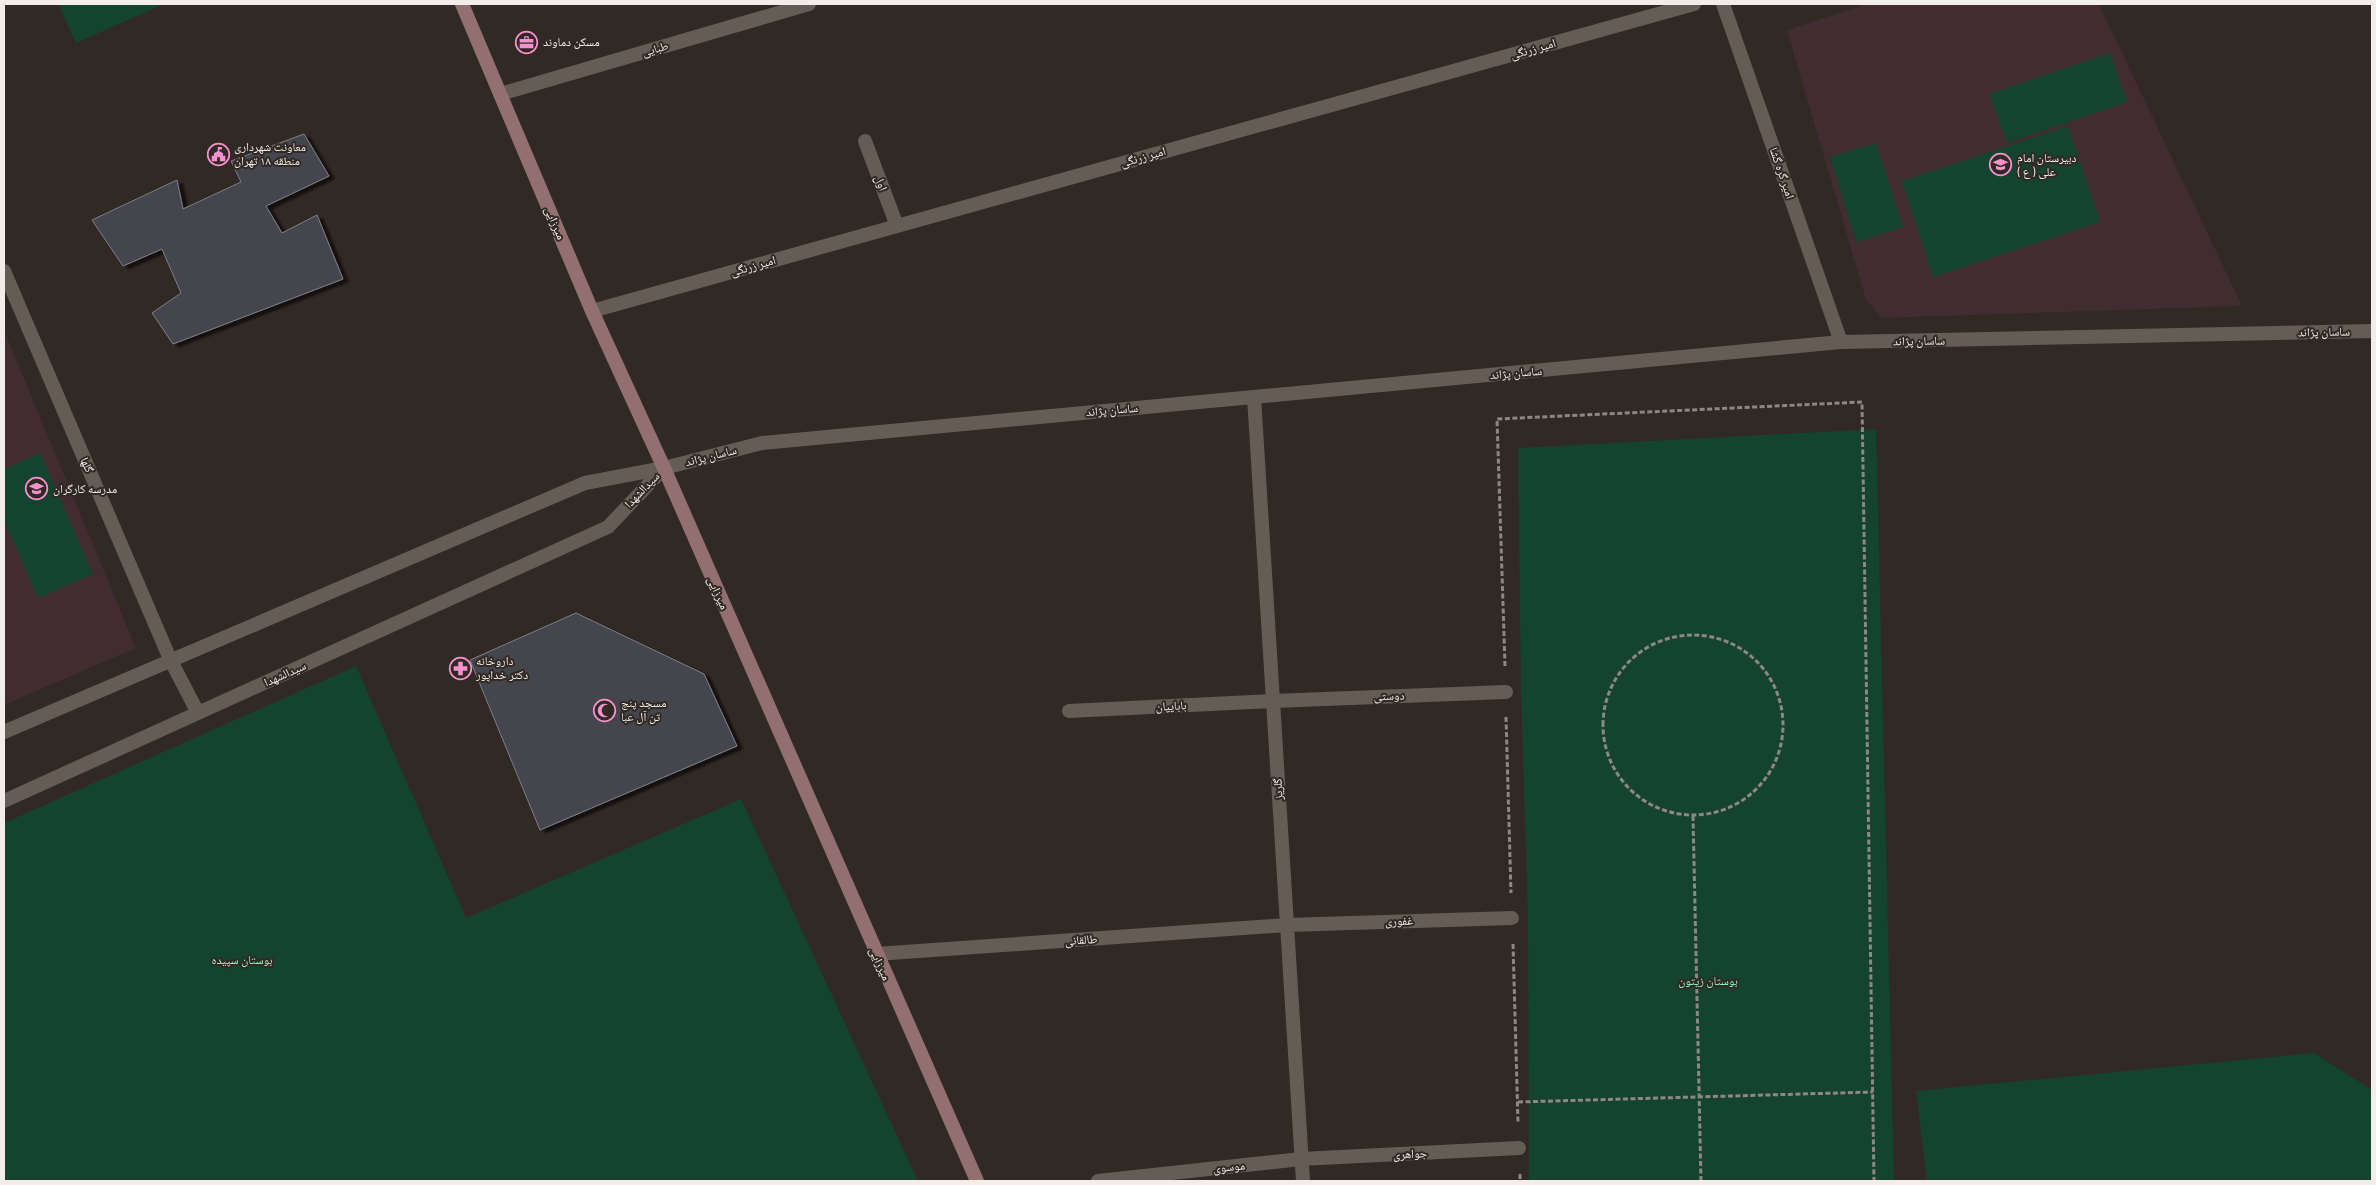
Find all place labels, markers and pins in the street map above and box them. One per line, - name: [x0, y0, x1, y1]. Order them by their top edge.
- office icon: مسکن دماوند: [515, 30, 539, 54]
- place label: مسکن دماوند: [543, 32, 600, 51]
- place label: معاونت شهرداری منطقه ۱۸ تهران: [234, 137, 306, 170]
- public building icon: معاونت شهرداری منطقه ۱۸ تهران: [206, 142, 230, 166]
- place label: دبیرستان امام علی ( ع ): [2017, 148, 2077, 181]
- school or university icon: دبیرستان امام علی ( ع ): [1989, 153, 2013, 177]
- school or university icon: مدرسه کارگران: [25, 477, 49, 501]
- place label: مدرسه کارگران: [53, 479, 117, 498]
- place label: داروخانه دکتر خداپور: [475, 651, 528, 684]
- pharmacy icon: داروخانه دکتر خداپور: [448, 656, 472, 680]
- place label: مسجد پنج تن آل عبا: [621, 693, 666, 726]
- mosque icon: مسجد پنج تن آل عبا: [593, 698, 617, 722]

